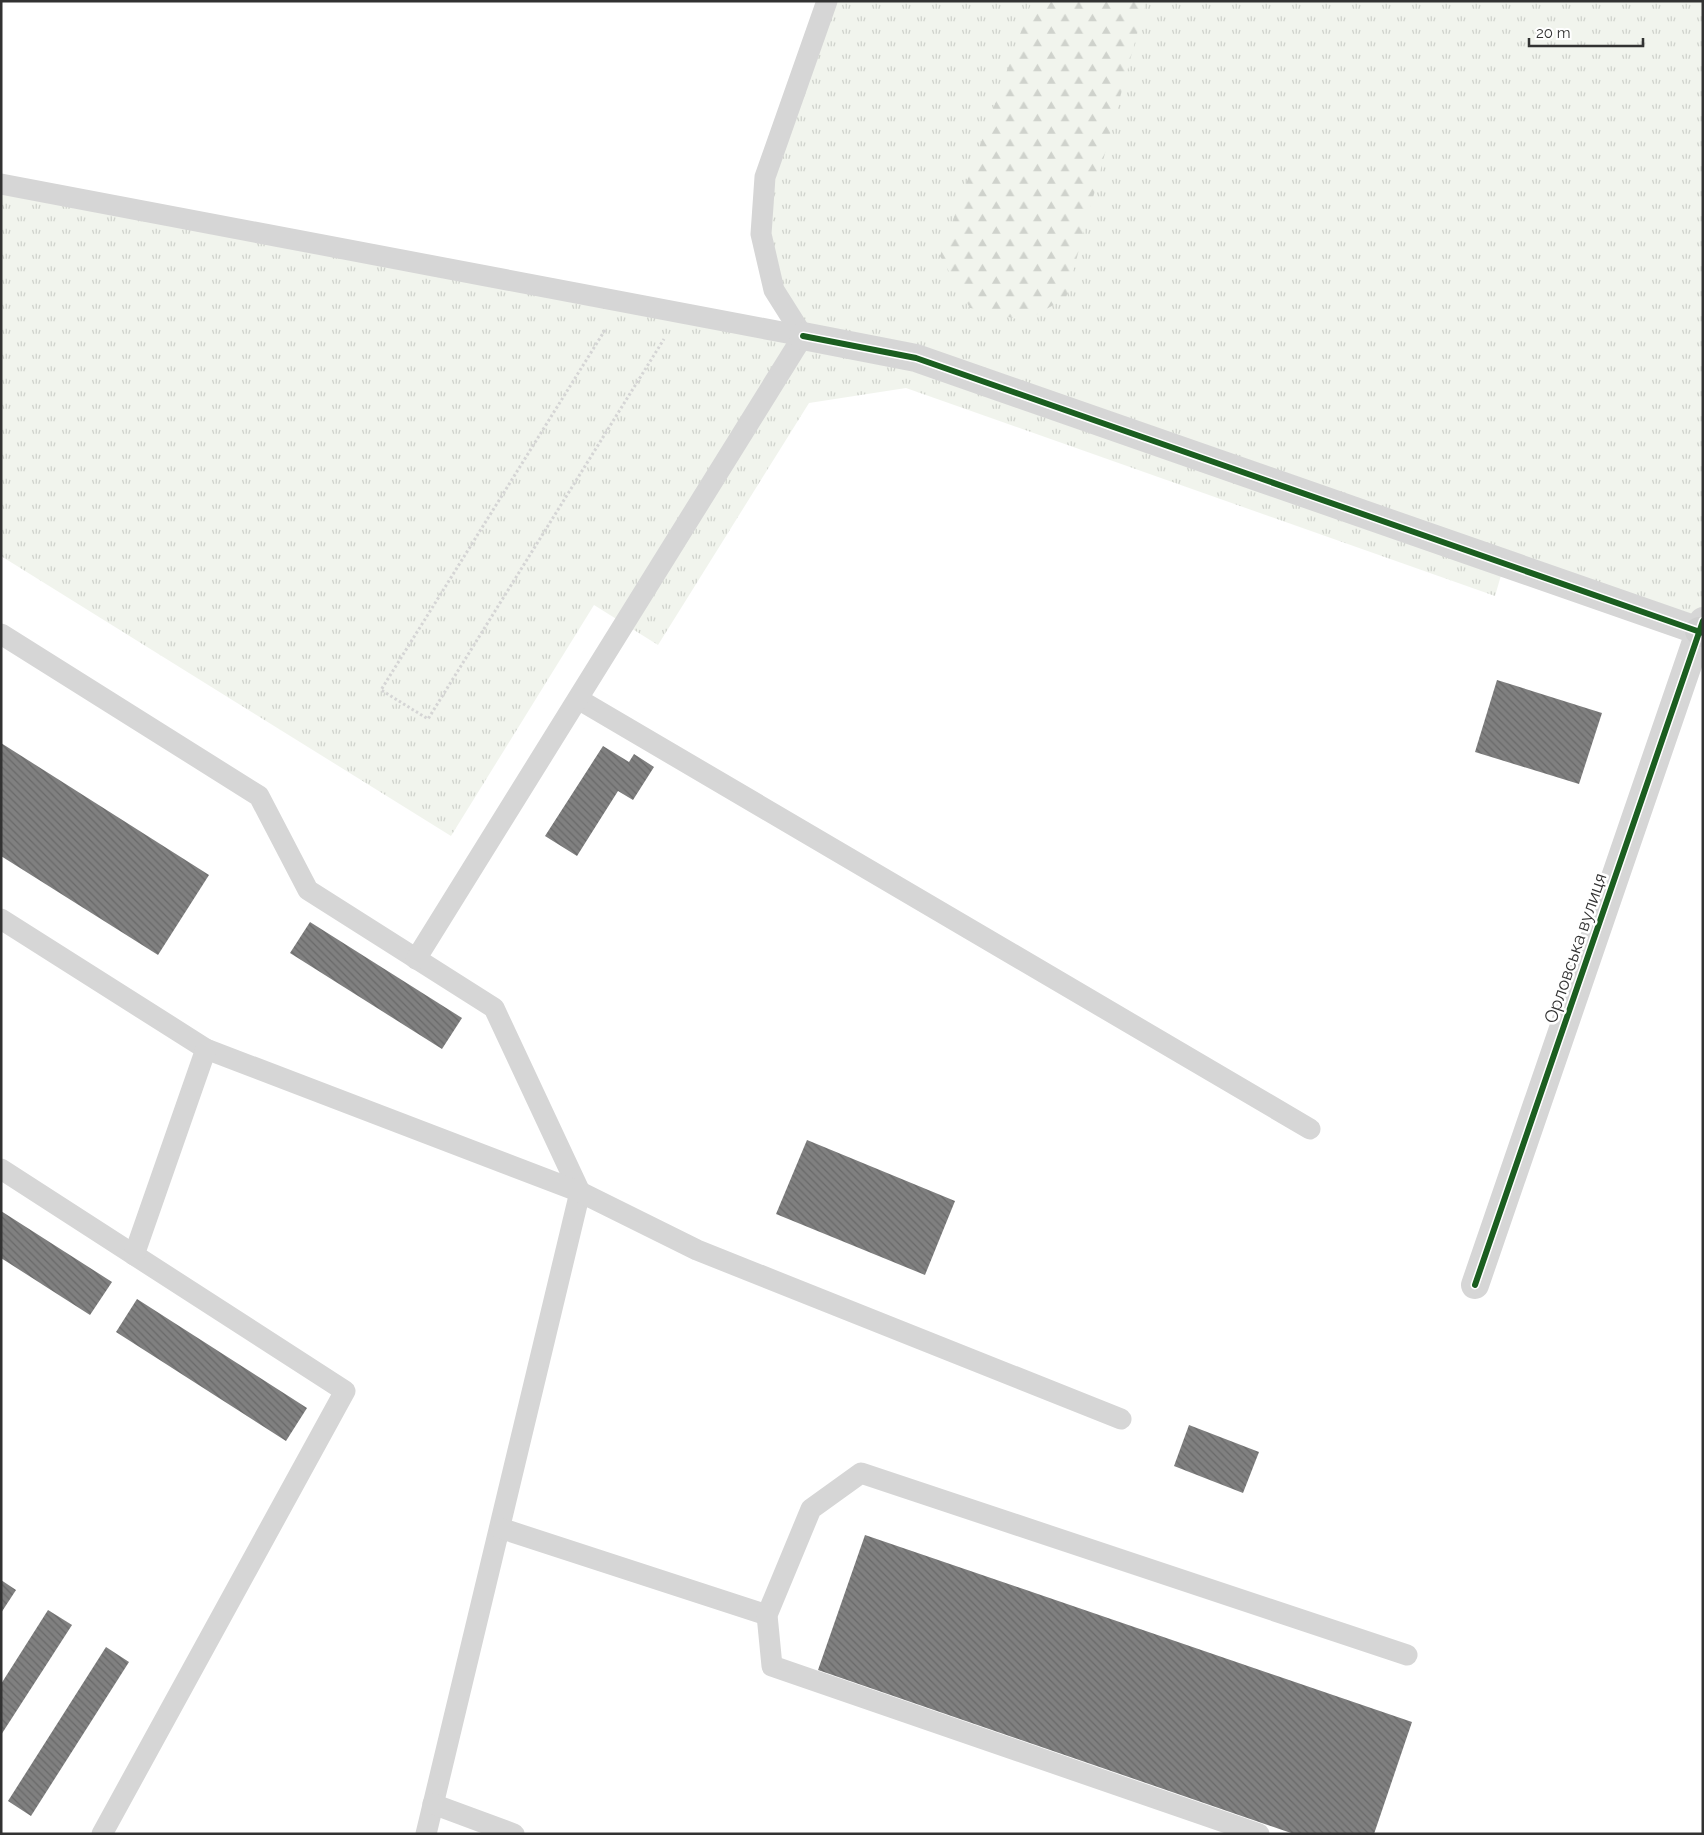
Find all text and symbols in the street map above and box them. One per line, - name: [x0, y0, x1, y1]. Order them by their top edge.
- scale bar: [1529, 15, 1643, 47]
- text: 20 m: [1536, 24, 1571, 42]
- street label: Орловська вулиця: [1539, 870, 1611, 1026]

